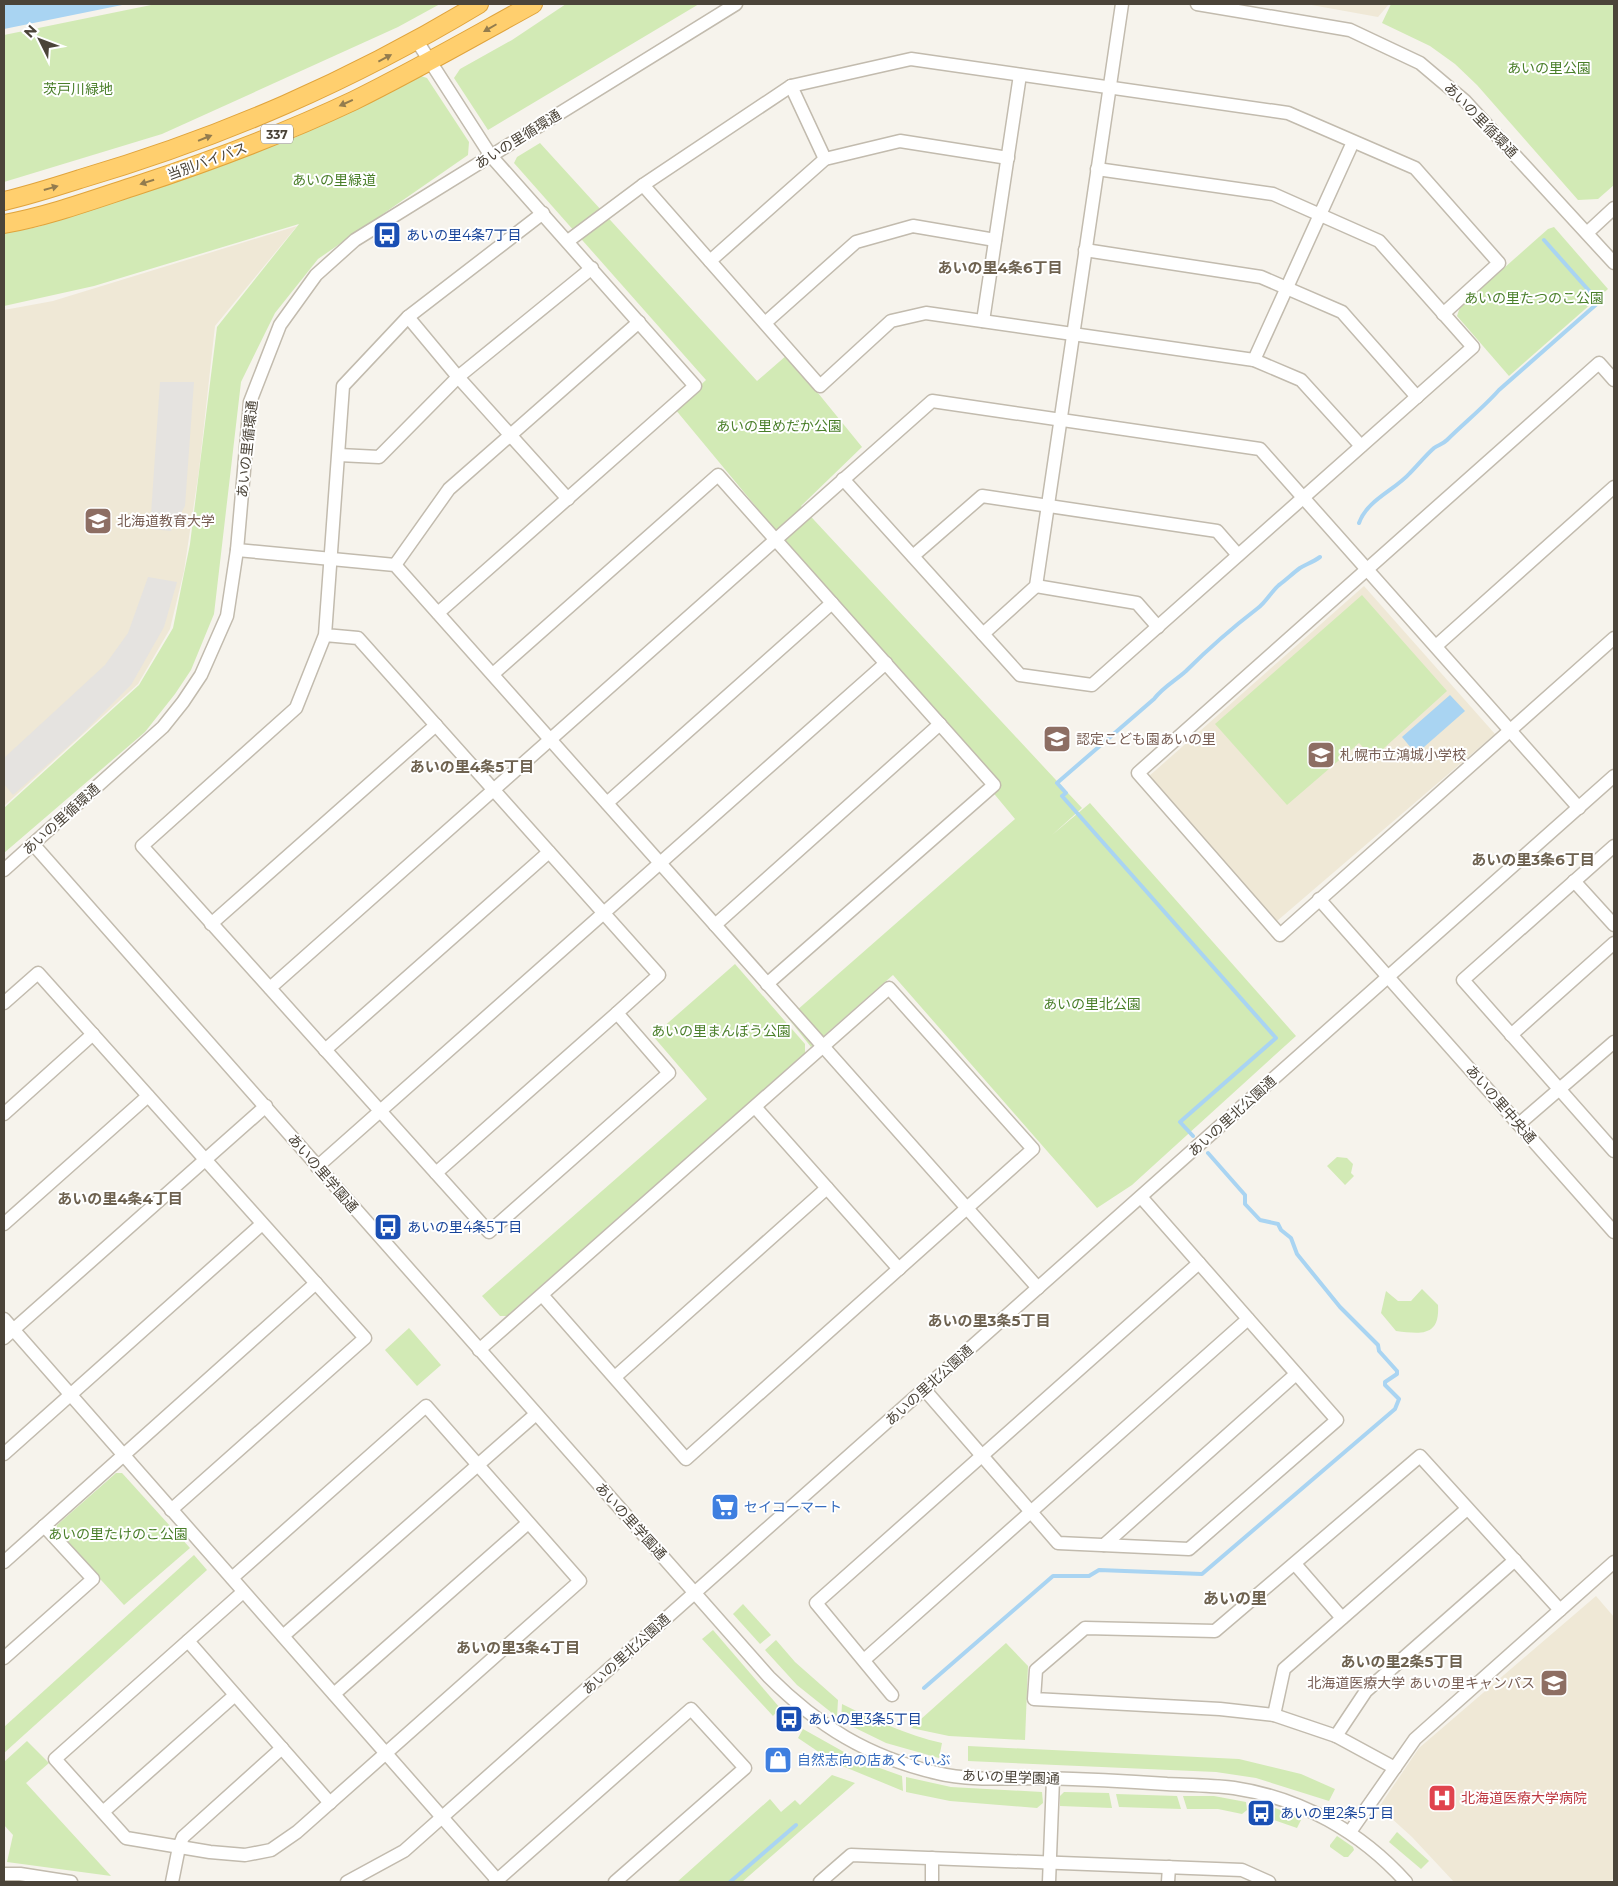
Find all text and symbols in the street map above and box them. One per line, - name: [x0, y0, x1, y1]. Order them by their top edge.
- north arrow: [15, 15, 65, 65]
- text: N: [20, 21, 41, 42]
- one-way arrow: [483, 23, 497, 32]
- one-way arrow: [378, 54, 393, 62]
- park label: あいの里公園: [1507, 59, 1591, 77]
- street label: あいの里循環通: [1440, 79, 1522, 161]
- park label: 茨戸川緑地: [43, 80, 113, 98]
- one-way arrow: [339, 100, 353, 108]
- street label: あいの里循環通: [472, 105, 564, 173]
- road number: 337: [261, 125, 293, 144]
- one-way arrow: [198, 134, 212, 142]
- street label: 当別バイパス: [165, 138, 249, 184]
- park label: あいの里緑道: [292, 171, 376, 189]
- one-way arrow: [139, 179, 154, 187]
- one-way arrow: [43, 183, 58, 191]
- bus stop icon: あいの里4条7丁目: [372, 220, 402, 250]
- place label: あいの里4条7丁目: [406, 226, 522, 244]
- district label: あいの里4条6丁目: [938, 258, 1062, 277]
- park label: あいの里たつのこ公園: [1464, 289, 1604, 307]
- street label: あいの里循環通: [233, 399, 261, 499]
- park label: あいの里めだか公園: [716, 417, 842, 435]
- school or university icon: 北海道教育大学: [83, 506, 113, 536]
- place label: 北海道教育大学: [117, 512, 215, 530]
- school or university icon: 認定こども園あいの里: [1042, 724, 1072, 754]
- place label: 認定こども園あいの里: [1076, 730, 1216, 748]
- school or university icon: 札幌市立鴻城小学校: [1306, 740, 1336, 770]
- place label: 札幌市立鴻城小学校: [1340, 746, 1466, 764]
- district label: あいの里4条5丁目: [410, 757, 534, 776]
- street label: あいの里循環通: [19, 780, 103, 858]
- district label: あいの里3条6丁目: [1471, 850, 1595, 869]
- park label: あいの里北公園: [1043, 995, 1141, 1013]
- park label: あいの里まんぼう公園: [651, 1022, 791, 1040]
- street label: あいの里中央通: [1462, 1061, 1540, 1147]
- street label: あいの里北公園通: [1184, 1072, 1280, 1160]
- street label: あいの里学園通: [284, 1130, 362, 1216]
- district label: あいの里4条4丁目: [57, 1189, 183, 1208]
- bus stop icon: あいの里4条5丁目: [373, 1212, 403, 1242]
- place label: あいの里4条5丁目: [407, 1218, 522, 1236]
- district label: あいの里3条5丁目: [928, 1311, 1050, 1330]
- street label: あいの里北公園通: [881, 1341, 977, 1429]
- street label: あいの里学園通: [592, 1479, 670, 1563]
- supermarket icon: セイコーマート: [710, 1492, 740, 1522]
- place label: セイコーマート: [744, 1498, 842, 1516]
- park label: あいの里たけのこ公園: [48, 1525, 188, 1543]
- district label: あいの里: [1203, 1589, 1267, 1608]
- street label: あいの里北公園通: [578, 1610, 674, 1698]
- district label: あいの里3条4丁目: [456, 1638, 580, 1657]
- district label: あいの里2条5丁目: [1341, 1652, 1463, 1671]
- school or university icon: 北海道医療大学 あいの里キャンパス: [1539, 1668, 1569, 1698]
- place label: 北海道医療大学 あいの里キャンパス: [1307, 1674, 1535, 1692]
- bus stop icon: あいの里3条5丁目: [774, 1704, 804, 1734]
- place label: あいの里3条5丁目: [808, 1710, 922, 1728]
- shop icon: 自然志向の店あくてぃぶ: [763, 1745, 793, 1775]
- place label: 自然志向の店あくてぃぶ: [797, 1751, 951, 1769]
- street label: あいの里学園通: [962, 1766, 1060, 1788]
- hospital icon: 北海道医療大学病院: [1427, 1783, 1457, 1813]
- place label: 北海道医療大学病院: [1461, 1789, 1587, 1807]
- bus stop icon: あいの里2条5丁目: [1246, 1798, 1276, 1828]
- place label: あいの里2条5丁目: [1280, 1804, 1394, 1822]

